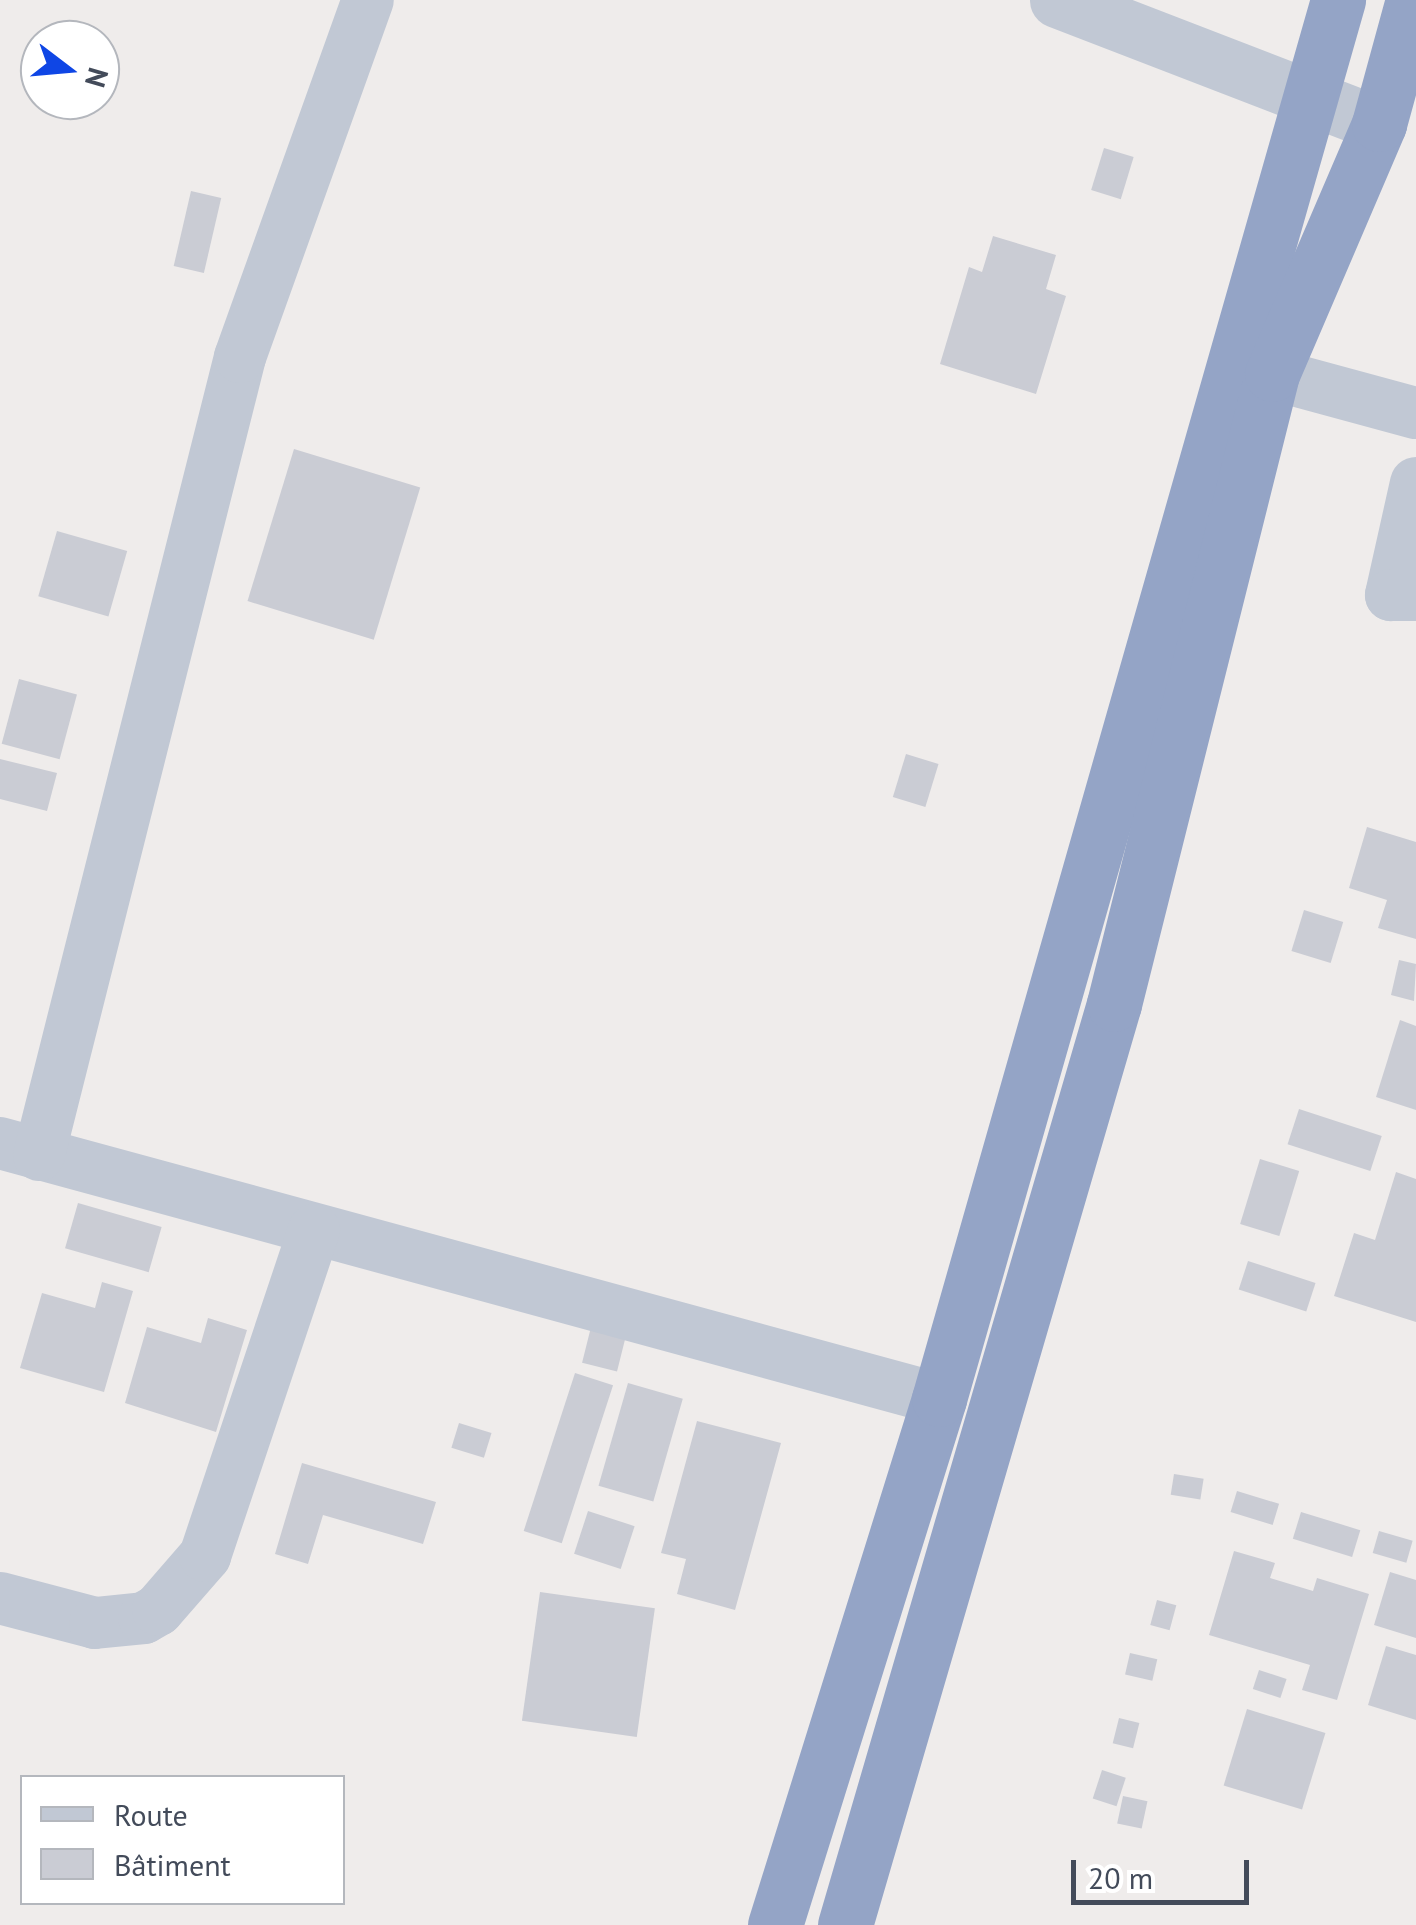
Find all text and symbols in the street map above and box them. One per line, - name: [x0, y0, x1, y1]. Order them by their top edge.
- north arrow: [20, 20, 120, 120]
- text: N: [77, 64, 118, 92]
- legend: [20, 1775, 345, 1905]
- text: Route: [114, 1795, 188, 1834]
- scale bar: [1076, 1840, 1254, 1902]
- text: Bâtiment: [114, 1845, 231, 1884]
- text: 20 m: [1088, 1858, 1153, 1897]

